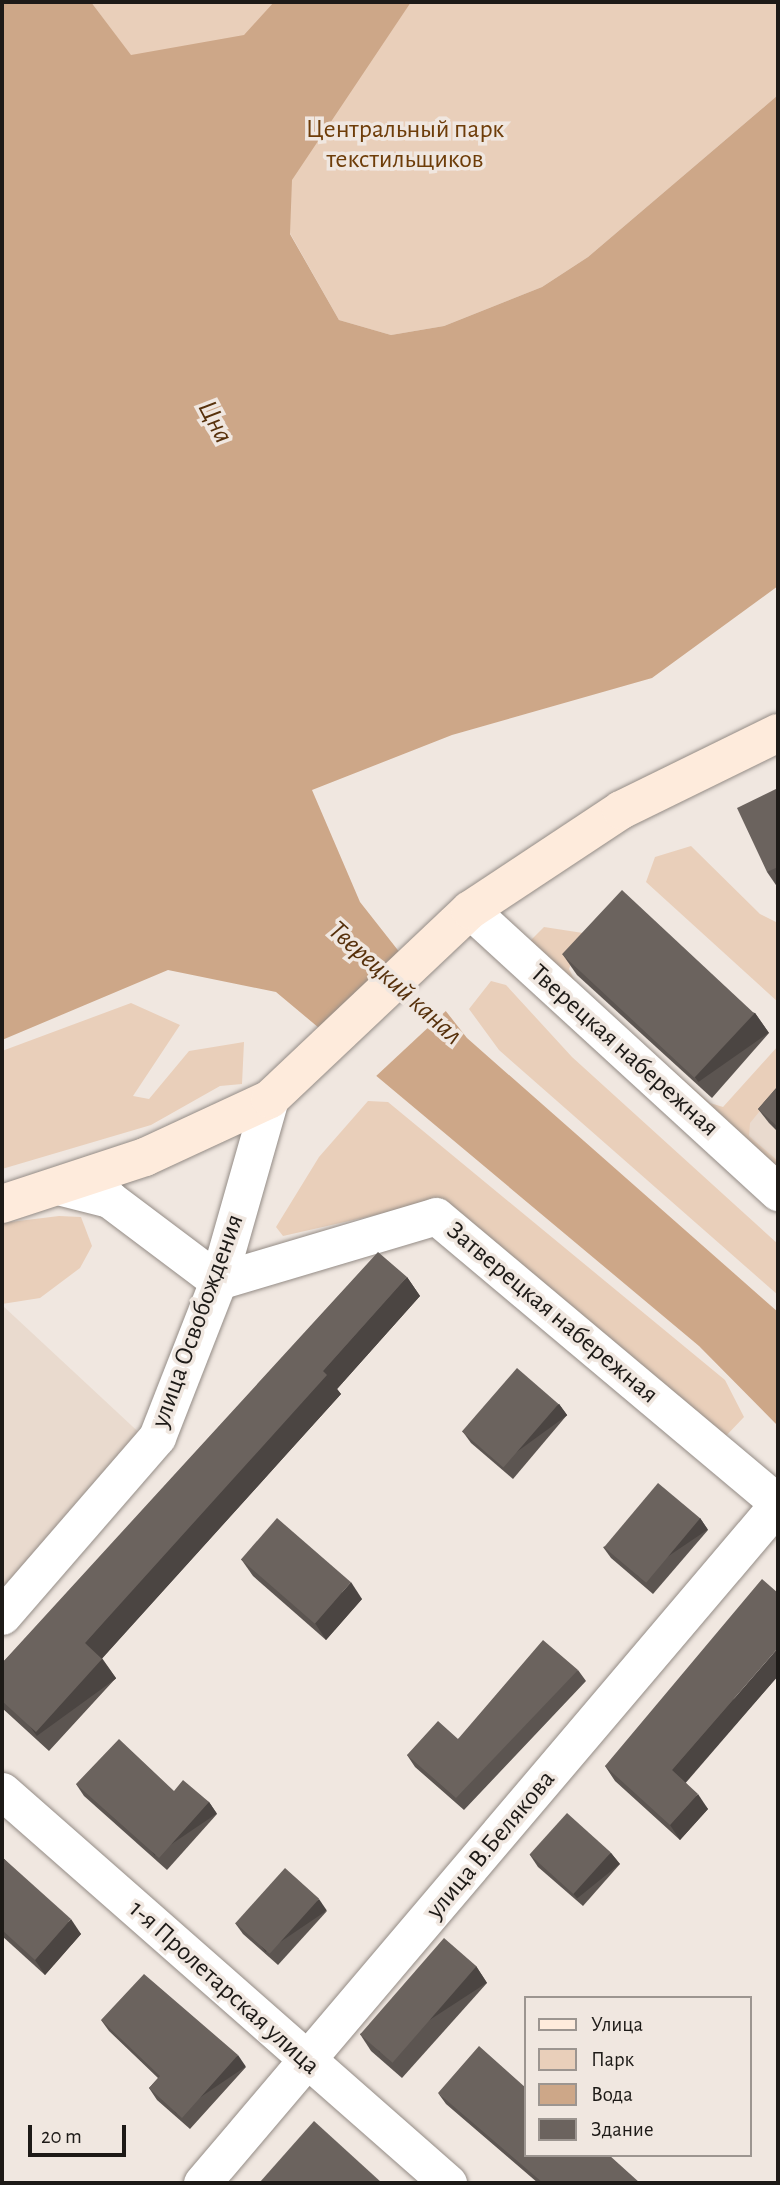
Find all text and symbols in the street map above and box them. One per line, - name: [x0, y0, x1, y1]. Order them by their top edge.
- park label: Центральный парк текстильщиков: [306, 114, 504, 176]
- water label: Цна: [190, 395, 240, 449]
- water label: Тверецкий канал: [321, 914, 469, 1052]
- street label: Тверецкая набережная: [523, 958, 725, 1144]
- street label: улица Освобождения: [145, 1210, 251, 1432]
- street label: Затверецкая набережная: [440, 1215, 664, 1411]
- street label: улица В.Белякова: [420, 1764, 562, 1926]
- street label: 1-я Пролетарская улица: [122, 1894, 326, 2082]
- legend: [524, 1996, 752, 2157]
- text: Улица: [591, 2014, 643, 2035]
- text: Парк: [591, 2049, 634, 2070]
- text: Вода: [591, 2084, 633, 2105]
- scale bar: [32, 2112, 130, 2156]
- text: Здание: [591, 2119, 654, 2140]
- text: 20 m: [41, 2126, 82, 2147]

